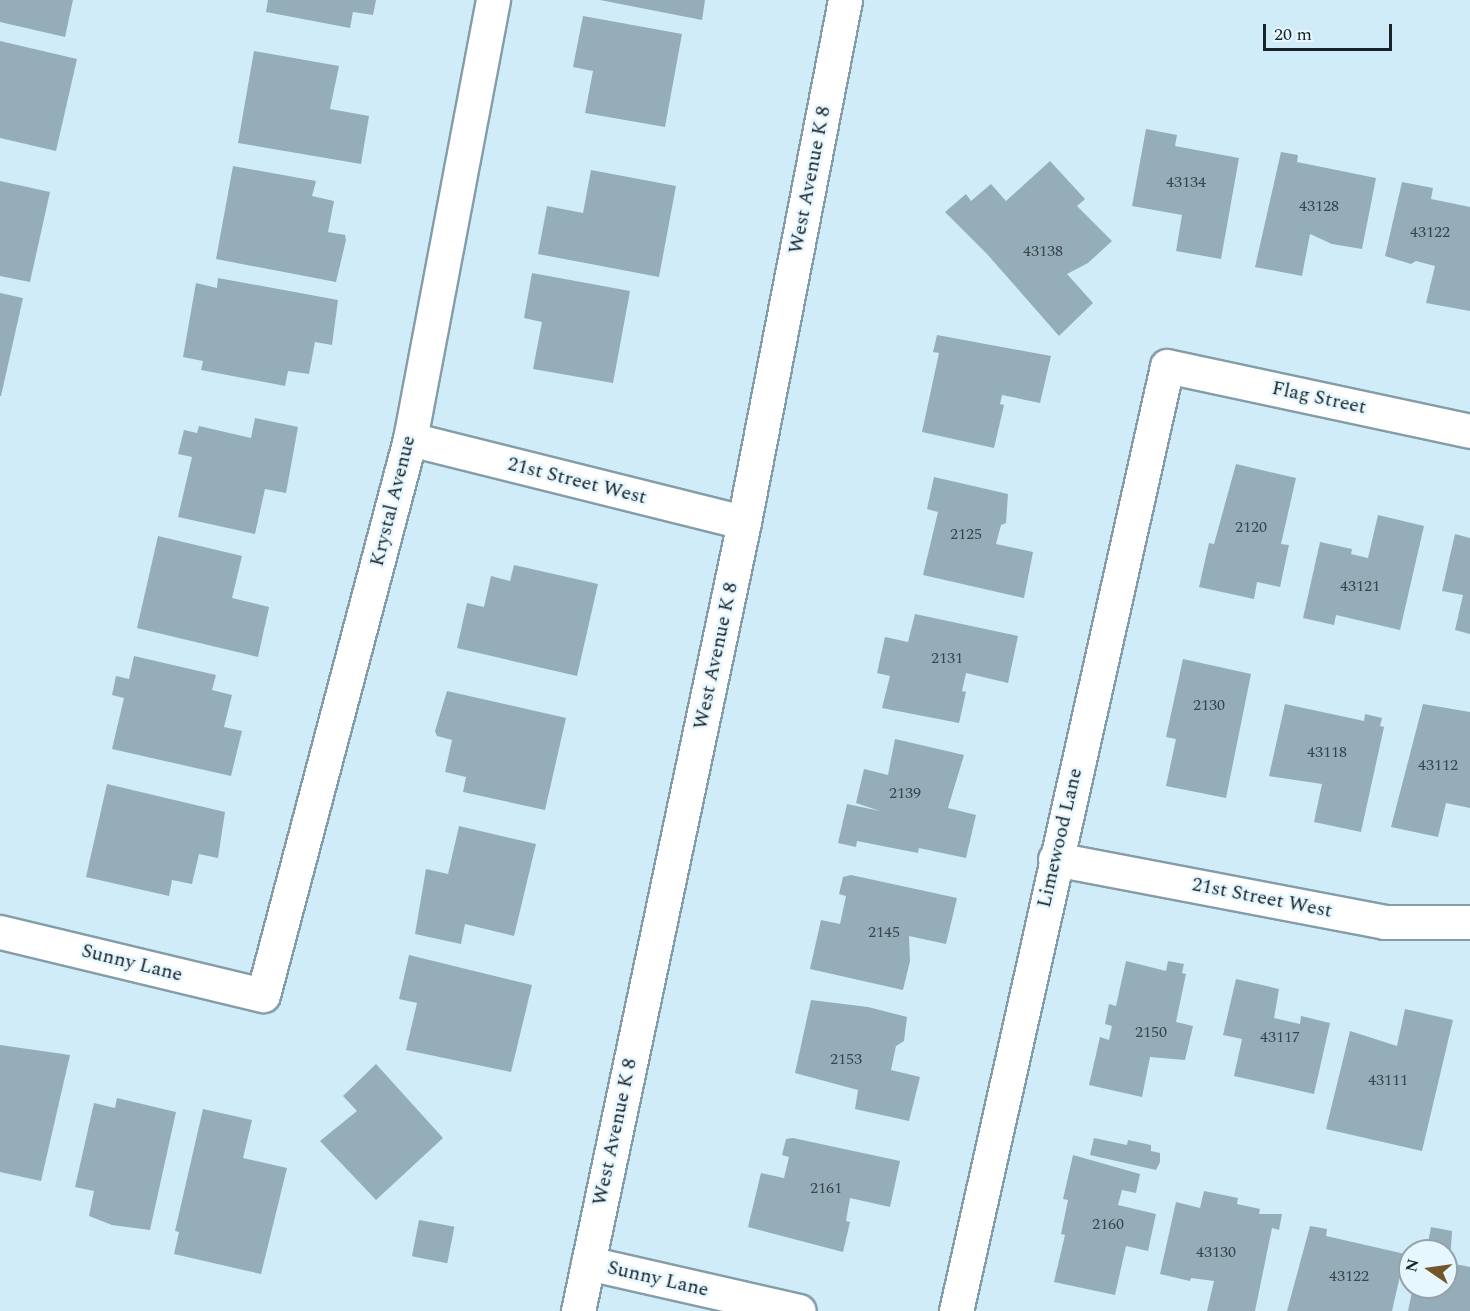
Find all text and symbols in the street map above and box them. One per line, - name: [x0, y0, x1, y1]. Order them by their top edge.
- scale bar: [1266, 12, 1395, 50]
- text: 20 m: [1274, 21, 1312, 48]
- street label: West Avenue K 8: [784, 104, 836, 256]
- house number: 43134: [1166, 172, 1206, 192]
- house number: 43128: [1299, 196, 1339, 216]
- house number: 43122: [1410, 222, 1450, 242]
- house number: 43138: [1023, 241, 1063, 261]
- street label: Flag Street: [1270, 376, 1368, 420]
- street label: Krystal Avenue: [365, 433, 421, 569]
- street label: 21st Street West: [505, 452, 649, 510]
- house number: 2120: [1235, 517, 1267, 537]
- house number: 2125: [950, 524, 982, 544]
- house number: 43121: [1340, 576, 1380, 596]
- street label: West Avenue K 8: [689, 580, 743, 732]
- house number: 2131: [931, 648, 963, 668]
- house number: 2130: [1193, 695, 1225, 715]
- house number: 43118: [1307, 742, 1347, 762]
- house number: 43112: [1418, 755, 1458, 775]
- street label: Limewood Lane: [1032, 766, 1088, 910]
- house number: 2139: [889, 783, 921, 803]
- street label: 21st Street West: [1190, 873, 1334, 923]
- house number: 2145: [868, 922, 900, 942]
- street label: Sunny Lane: [79, 939, 185, 987]
- house number: 2150: [1135, 1022, 1167, 1042]
- house number: 43117: [1260, 1027, 1300, 1047]
- house number: 2153: [830, 1049, 862, 1069]
- street label: West Avenue K 8: [588, 1056, 642, 1208]
- house number: 43111: [1368, 1070, 1408, 1090]
- house number: 2161: [810, 1178, 842, 1198]
- house number: 2160: [1092, 1214, 1124, 1234]
- north arrow: [1398, 1239, 1458, 1299]
- house number: 43130: [1196, 1242, 1236, 1262]
- street label: Sunny Lane: [605, 1256, 711, 1302]
- text: N: [1399, 1256, 1426, 1274]
- house number: 43122: [1329, 1266, 1369, 1286]

